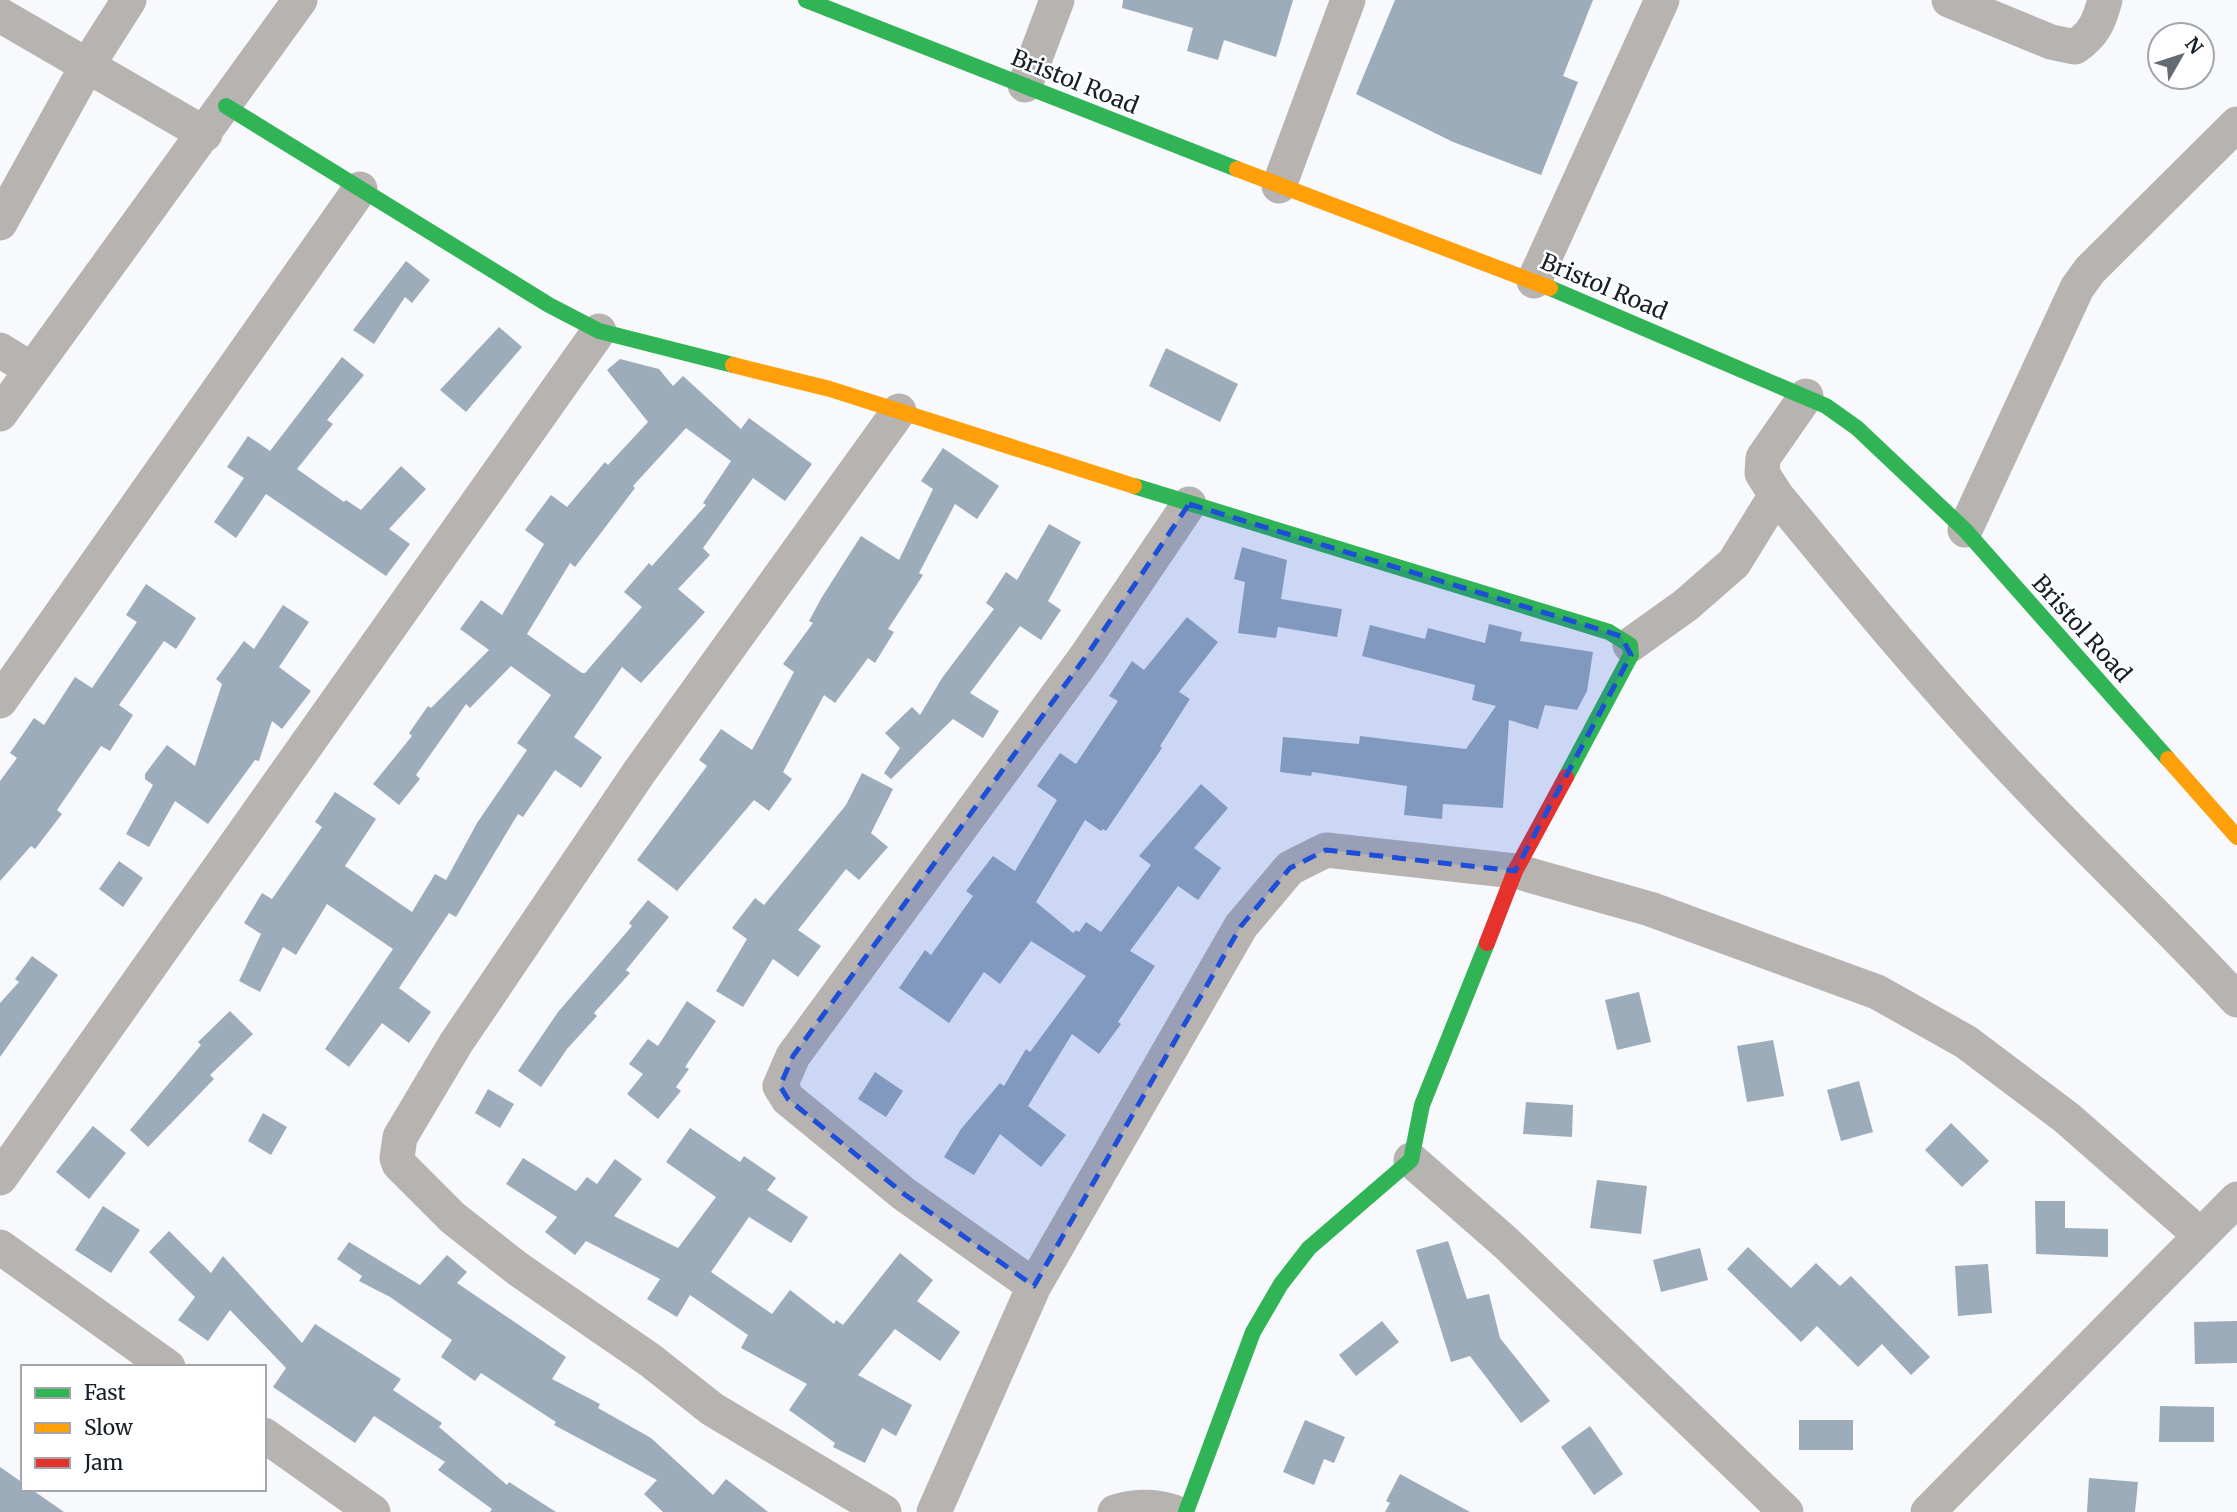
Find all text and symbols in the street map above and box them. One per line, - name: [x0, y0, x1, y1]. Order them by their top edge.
- north arrow: [2146, 21, 2216, 91]
- text: N: [2180, 32, 2208, 59]
- street label: Bristol Road: [1007, 42, 1143, 120]
- street label: Bristol Road: [1536, 246, 1672, 326]
- street label: Bristol Road: [2026, 568, 2138, 688]
- legend: [21, 1365, 266, 1491]
- text: Fast: [84, 1379, 126, 1406]
- text: Slow: [84, 1414, 133, 1441]
- text: Jam: [83, 1449, 123, 1476]

